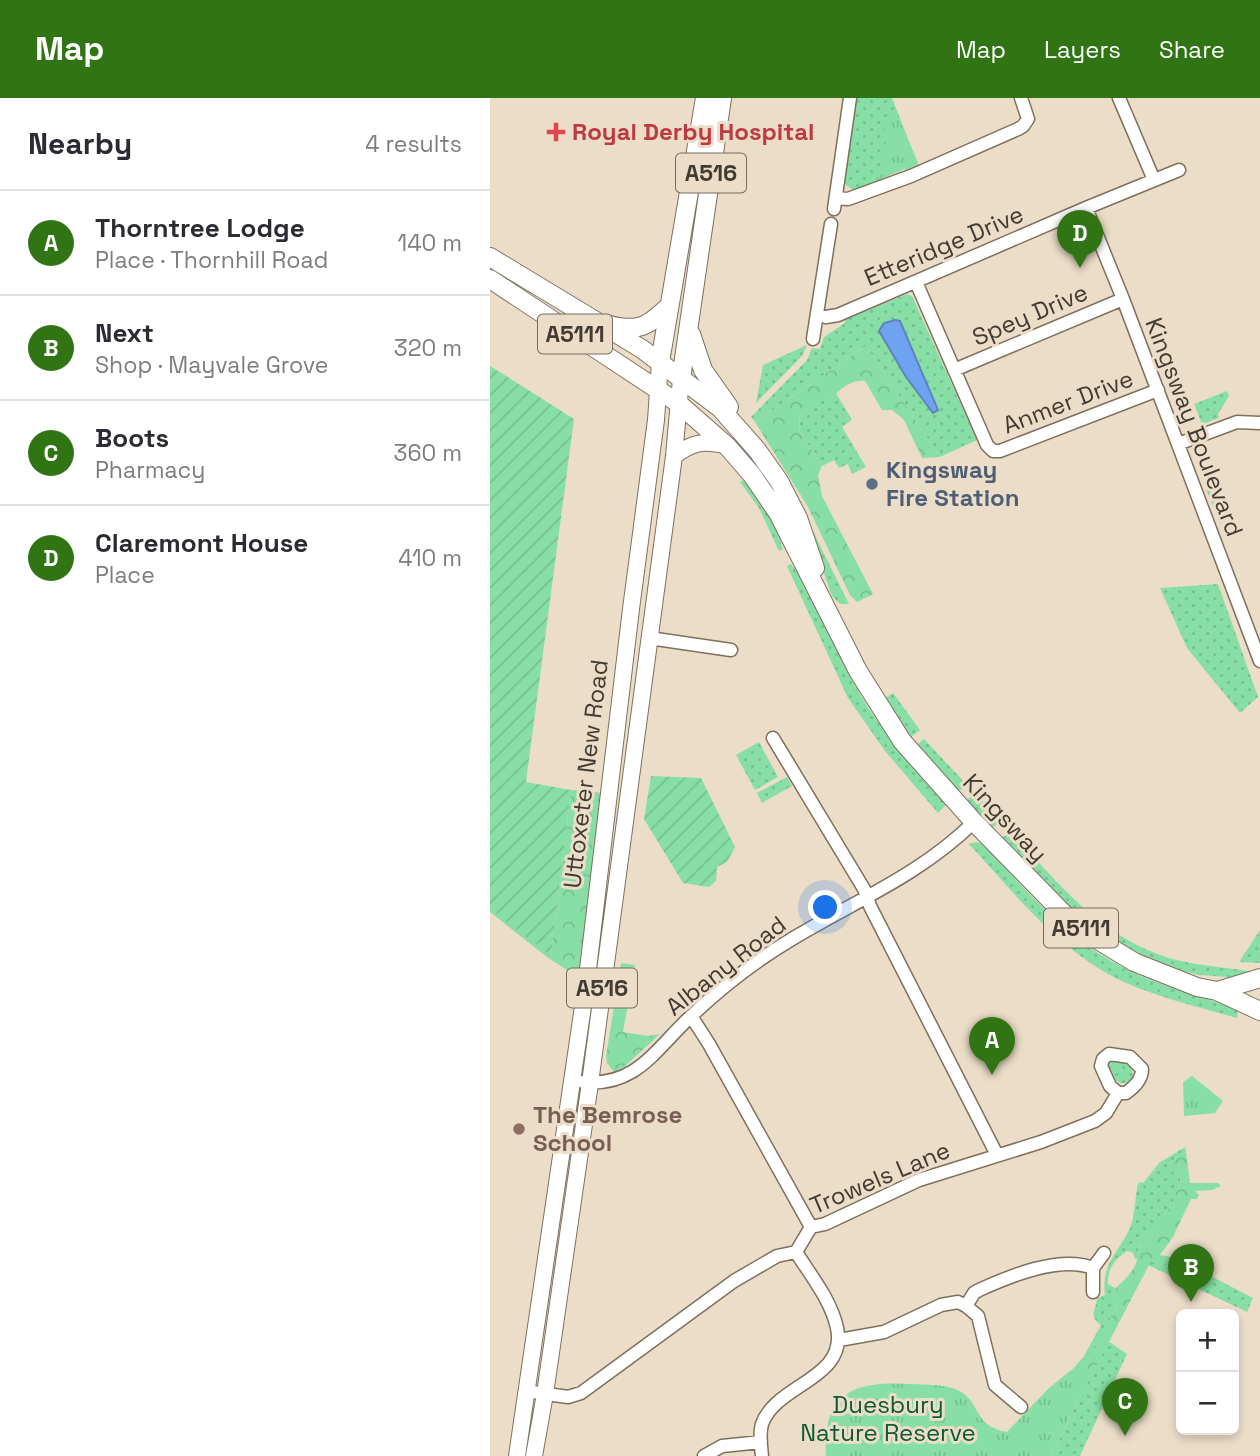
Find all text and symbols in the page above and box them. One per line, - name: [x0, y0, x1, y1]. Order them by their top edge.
- text: Map: [35, 28, 104, 70]
- text: Map: [956, 34, 1006, 65]
- text: Layers: [1044, 34, 1121, 65]
- text: Share: [1159, 34, 1225, 65]
- place label: Royal Derby Hospital: [572, 116, 814, 147]
- marker: Royal Derby Hospital: [546, 122, 566, 142]
- text: Nearby: [28, 124, 132, 163]
- text: 4 results: [365, 129, 462, 159]
- road number: A516: [676, 153, 746, 192]
- street label: Etteridge Drive: [859, 198, 1028, 293]
- pin: D: [1057, 210, 1103, 268]
- text: Thorntree Lodge: [95, 211, 305, 245]
- text: A: [44, 228, 58, 258]
- text: 140 m: [398, 228, 462, 258]
- text: Place · Thornhill Road: [95, 245, 328, 275]
- street label: Spey Drive: [967, 276, 1092, 353]
- street label: Kingsway Boulevard: [1138, 313, 1250, 541]
- road number: A5111: [538, 314, 612, 354]
- text: Next: [95, 316, 154, 350]
- text: B: [43, 333, 59, 363]
- text: 320 m: [394, 333, 462, 363]
- text: Shop · Mayvale Grove: [95, 350, 328, 380]
- street label: Anmer Drive: [998, 362, 1138, 441]
- text: Boots: [95, 421, 169, 455]
- text: C: [44, 438, 58, 468]
- text: 360 m: [394, 438, 462, 468]
- place label: Kingsway Fire Station: [886, 454, 1020, 513]
- text: Pharmacy: [95, 455, 205, 485]
- marker: Kingsway Fire Station: [864, 476, 880, 492]
- text: Claremont House: [95, 526, 308, 560]
- text: D: [43, 543, 59, 573]
- text: 410 m: [398, 543, 462, 573]
- text: Place: [95, 560, 155, 590]
- street label: Uttoxeter New Road: [556, 658, 615, 890]
- street label: Kingsway: [956, 767, 1054, 869]
- your location: [808, 890, 842, 924]
- road number: A5111: [1044, 908, 1118, 948]
- street label: Albany Road: [659, 909, 792, 1022]
- road number: A516: [567, 968, 637, 1007]
- pin: A: [969, 1017, 1015, 1075]
- place label: The Bemrose School: [533, 1099, 682, 1158]
- marker: The Bemrose School: [511, 1121, 527, 1137]
- street label: Trowels Lane: [805, 1134, 955, 1221]
- pin: B: [1168, 1244, 1214, 1302]
- map controls: [1176, 1309, 1239, 1435]
- button: +: [1176, 1309, 1239, 1372]
- button: −: [1176, 1372, 1239, 1435]
- pin: C: [1102, 1378, 1148, 1436]
- park label: Duesbury Nature Reserve: [800, 1389, 976, 1448]

